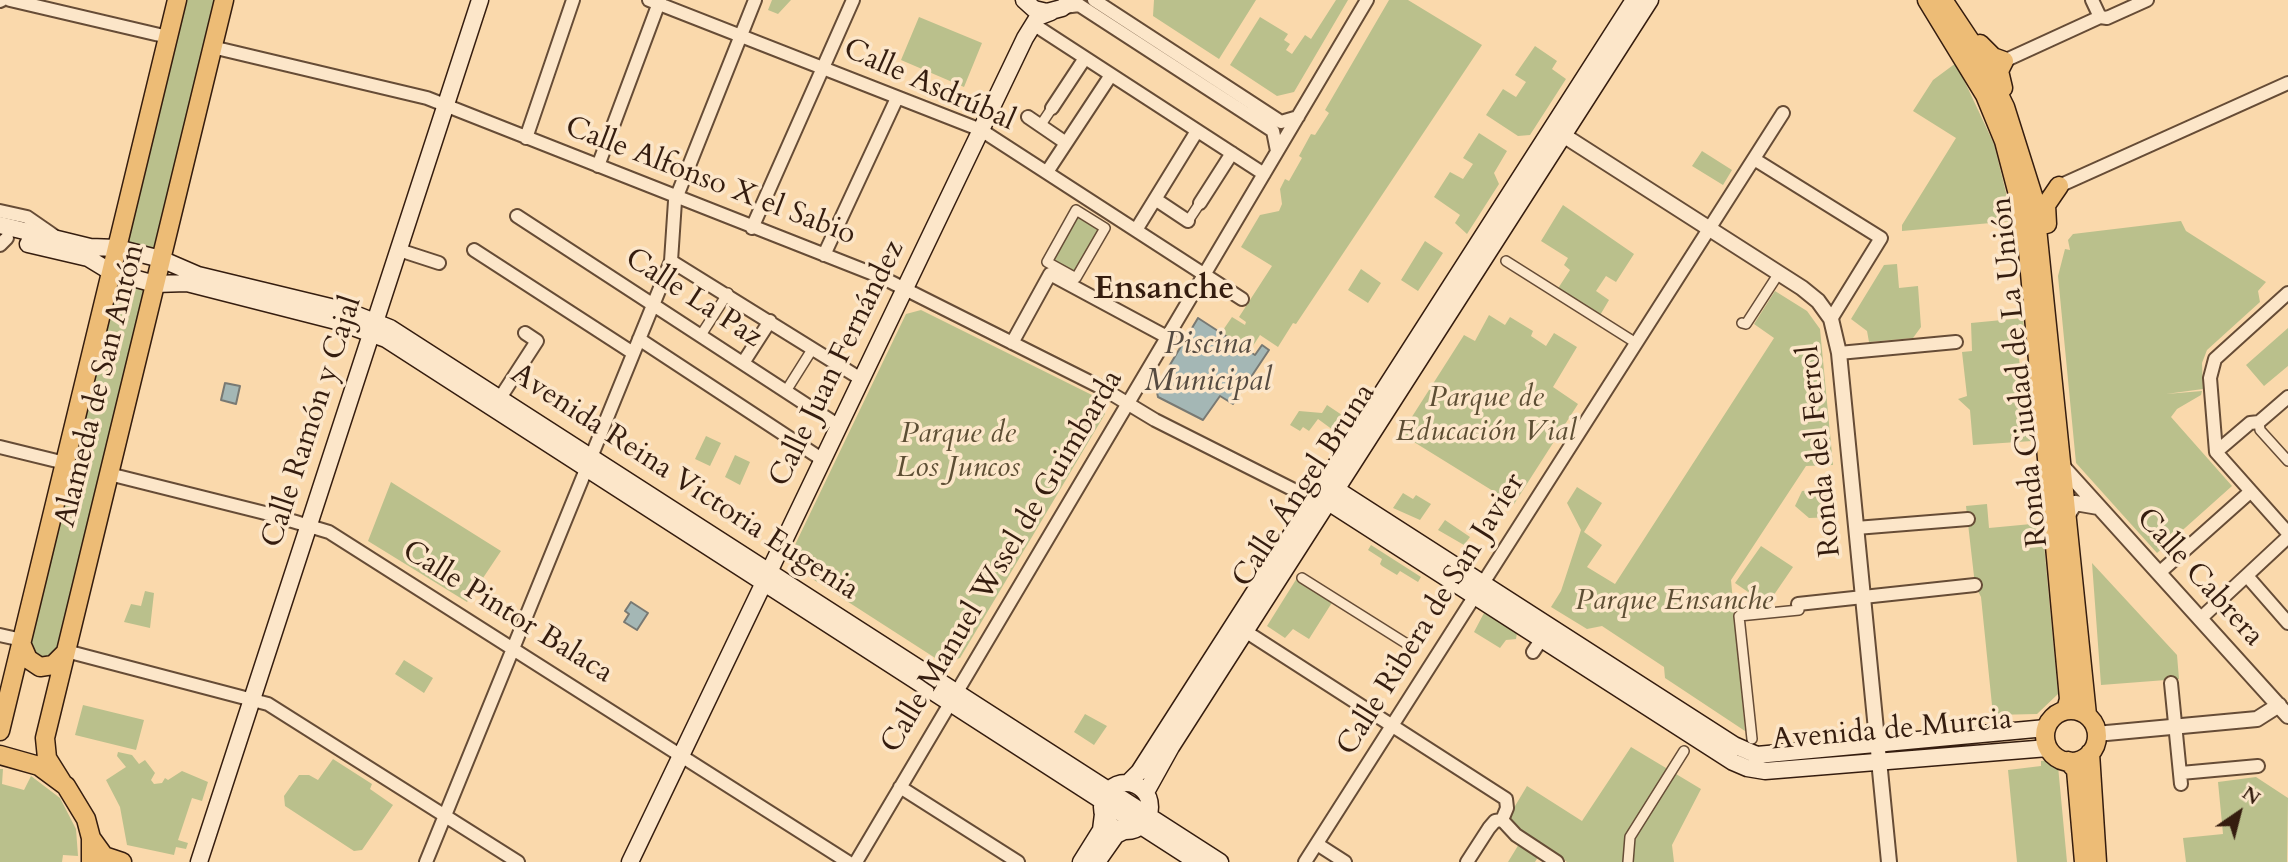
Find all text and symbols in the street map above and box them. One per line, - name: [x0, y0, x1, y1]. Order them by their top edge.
- street label: Calle Asdrúbal: [838, 32, 1020, 140]
- street label: Calle Alfonso X el Sabio: [560, 110, 860, 254]
- street label: Ronda Ciudad de La Unión: [1985, 195, 2057, 549]
- street label: Calle Juan Fernández: [763, 235, 913, 493]
- street label: Alameda de San Antón: [48, 241, 154, 531]
- street label: Calle La Paz: [618, 241, 768, 357]
- district label: Ensanche: [1094, 272, 1234, 310]
- street label: Calle Ramón y Cajal: [255, 292, 371, 552]
- water label: Piscina Municipal: [1144, 327, 1272, 402]
- street label: Ronda del Ferrol: [1792, 343, 1850, 559]
- street label: Avenida Reina Victoria Eugenia: [503, 357, 865, 609]
- street label: Calle Manuel Wssel de Guimbarda: [874, 364, 1132, 760]
- street label: Calle Ángel Bruna: [1226, 378, 1384, 594]
- park label: Parque de Educación Vial: [1396, 381, 1576, 452]
- park label: Parque de Los Juncos: [896, 417, 1020, 488]
- street label: Calle Ribera de San Javier: [1330, 467, 1534, 763]
- street label: Calle Cabrera: [2128, 502, 2270, 654]
- street label: Calle Pintor Balaca: [395, 534, 619, 692]
- park label: Parque Ensanche: [1575, 584, 1773, 620]
- street label: Avenida de Murcia: [1770, 703, 2014, 759]
- north arrow: [2204, 778, 2274, 848]
- text: N: [2237, 780, 2265, 811]

